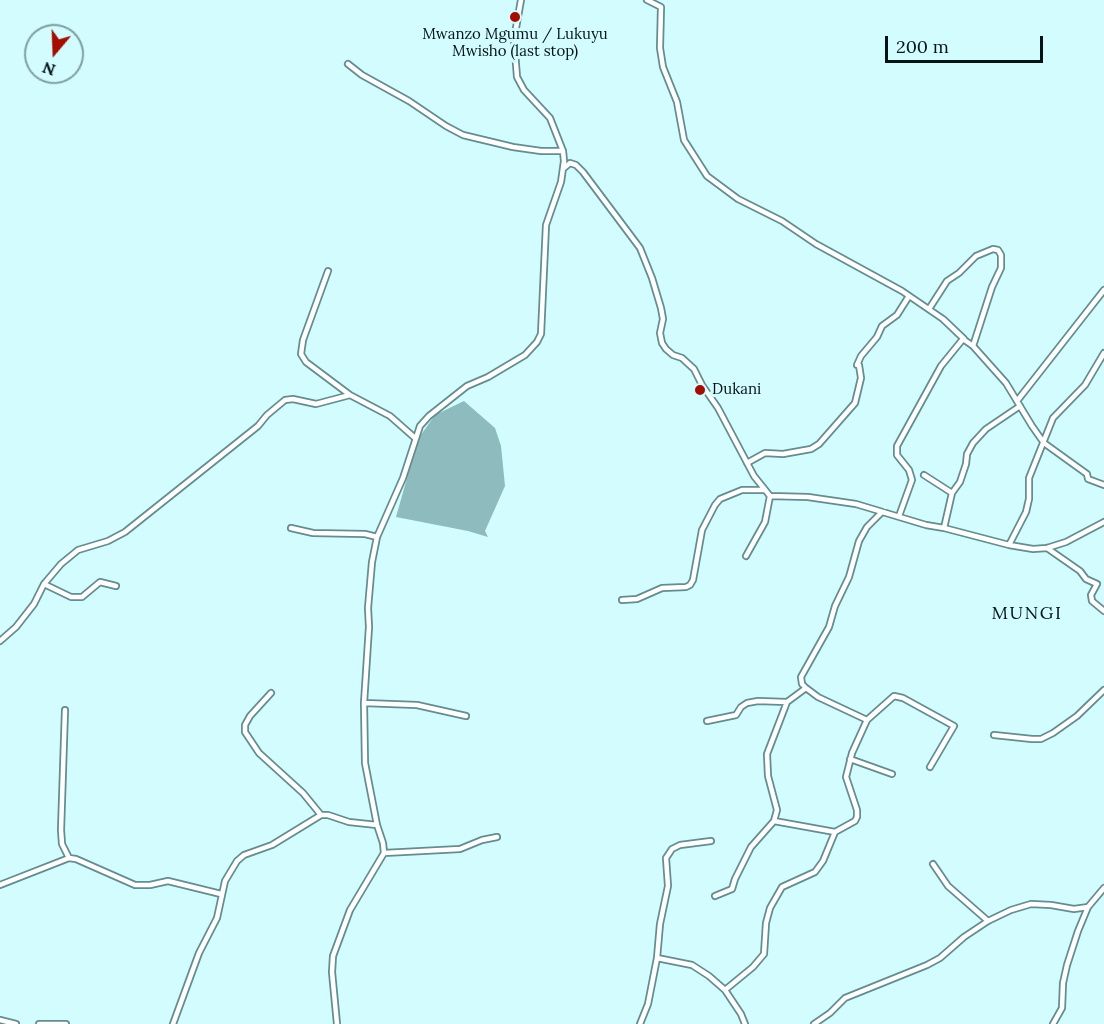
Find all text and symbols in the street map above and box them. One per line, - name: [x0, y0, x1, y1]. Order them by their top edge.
- marker: Mwanzo Mgumu / Lukuyu Mwisho (last stop): [508, 10, 522, 24]
- north arrow: [24, 24, 84, 84]
- scale bar: [888, 24, 1046, 62]
- place label: Mwanzo Mgumu / Lukuyu Mwisho (last stop): [422, 26, 608, 61]
- text: 200 m: [896, 35, 949, 58]
- text: N: [40, 58, 58, 81]
- place label: Dukani: [712, 381, 761, 399]
- marker: Dukani: [693, 383, 707, 397]
- district label: MUNGI: [992, 603, 1062, 625]

